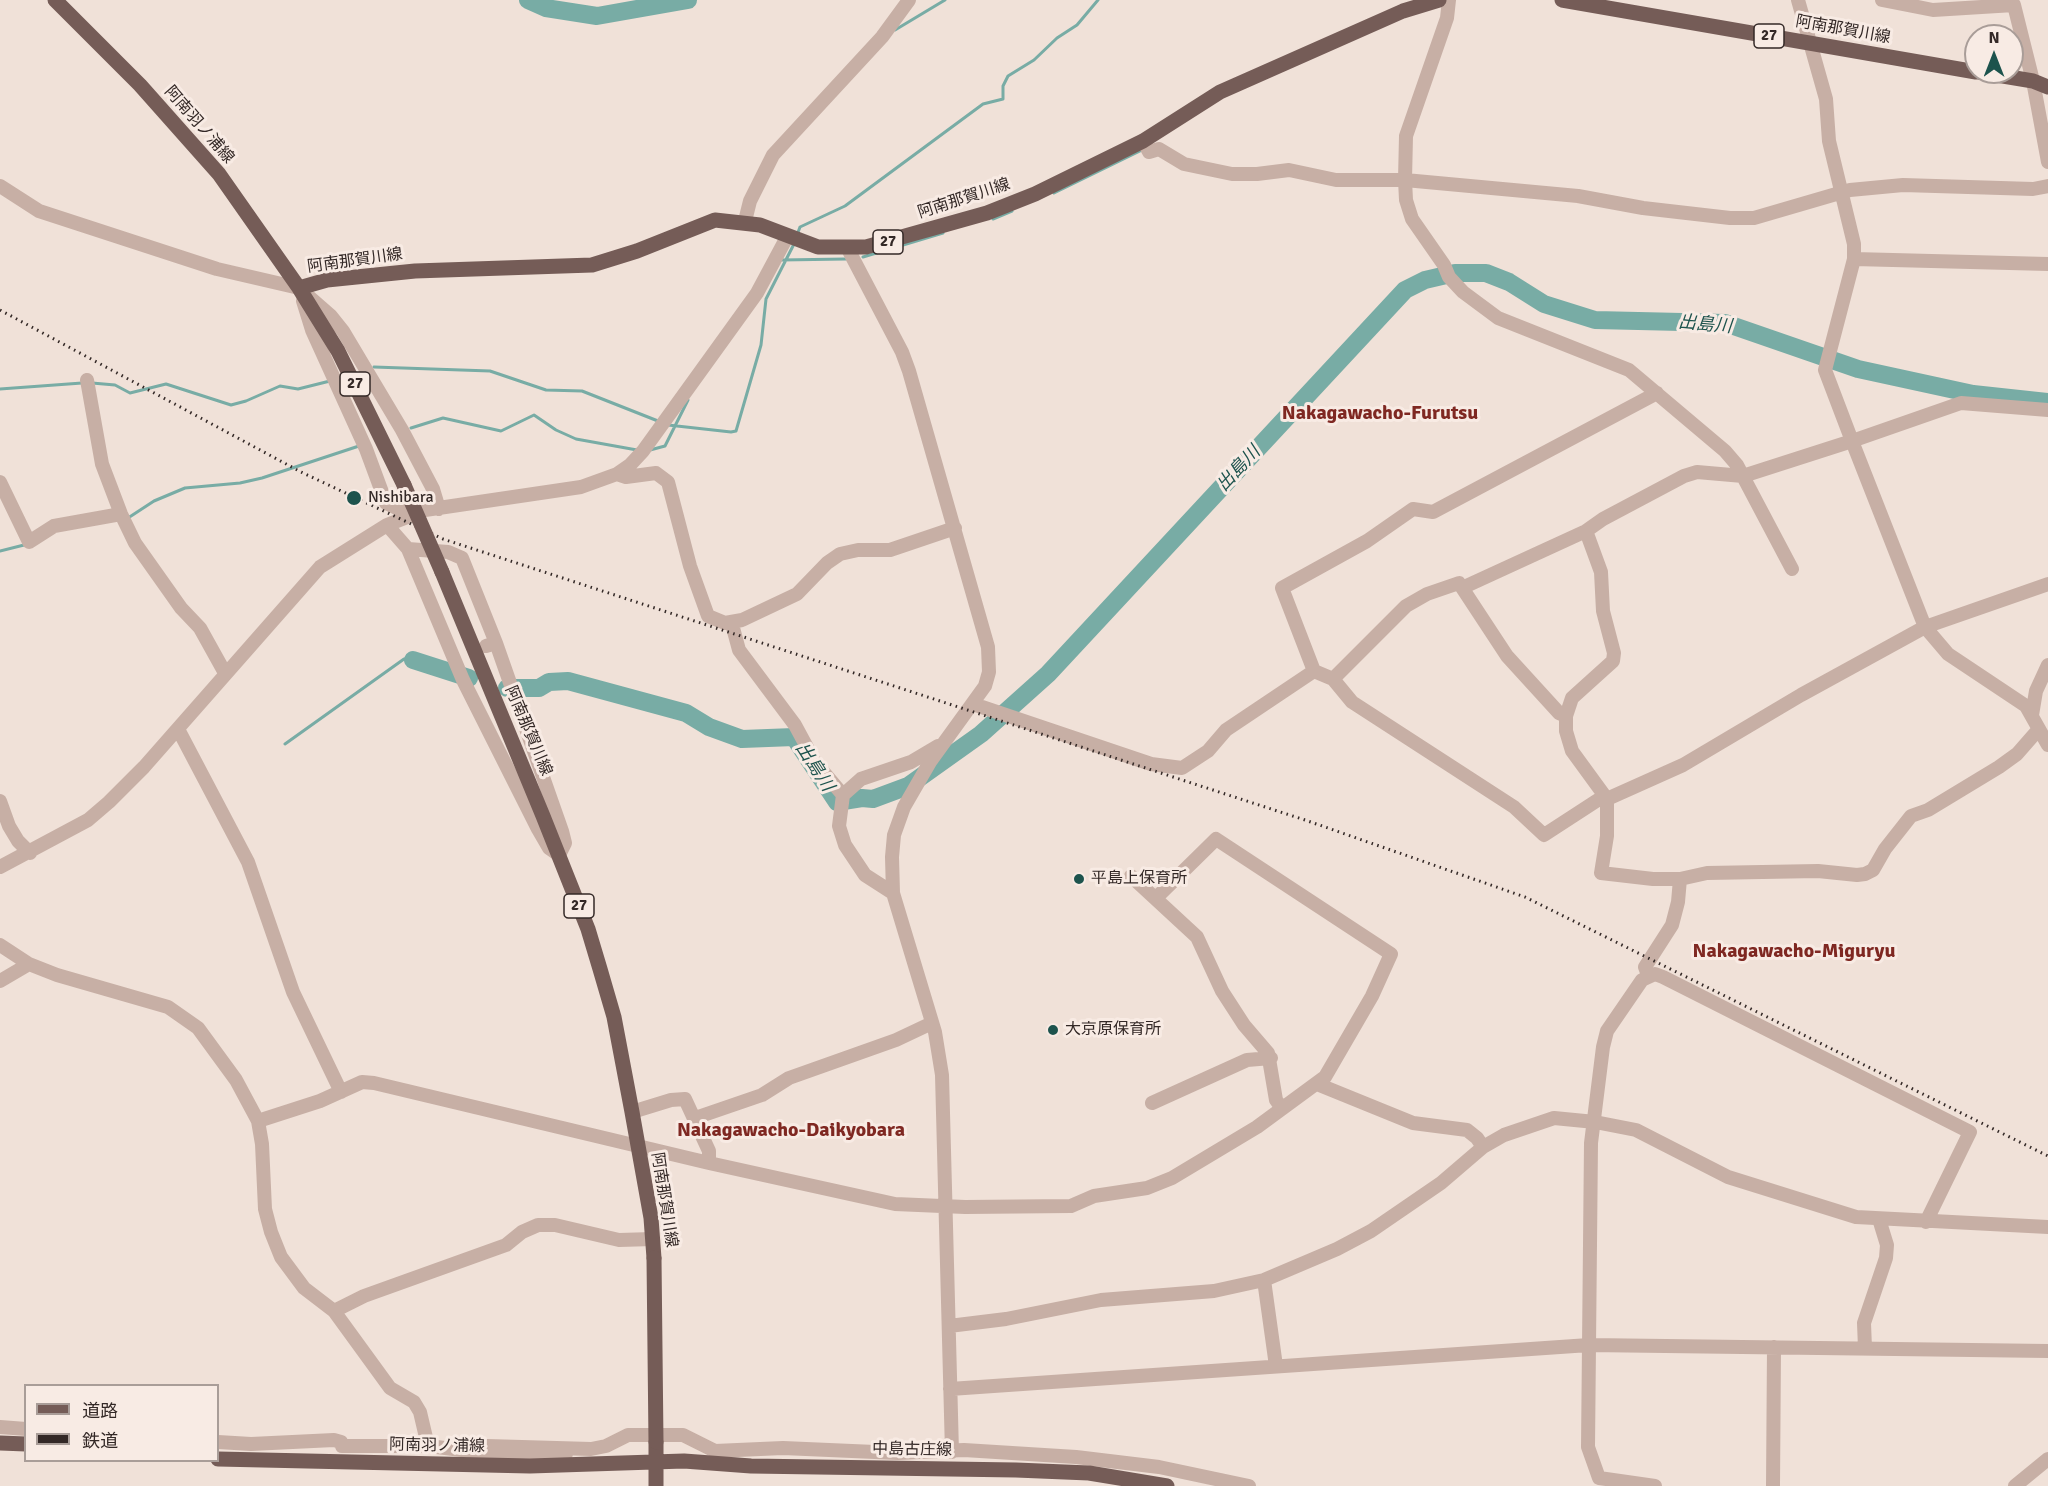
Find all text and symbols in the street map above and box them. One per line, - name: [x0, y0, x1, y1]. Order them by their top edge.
- street label: 阿南那賀川線: [1794, 12, 1892, 48]
- road number: 27: [1754, 24, 1784, 48]
- north arrow: [1964, 24, 2024, 84]
- text: N: [1988, 28, 2000, 48]
- street label: 阿南羽ノ浦線: [160, 82, 238, 168]
- street label: 阿南那賀川線: [915, 175, 1013, 223]
- road number: 27: [873, 230, 903, 254]
- street label: 阿南那賀川線: [306, 245, 404, 277]
- water label: 出島川: [1677, 312, 1733, 338]
- road number: 27: [340, 372, 370, 396]
- district label: Nakagawacho-Furutsu: [1282, 402, 1478, 426]
- water label: 出島川: [1213, 442, 1265, 496]
- place label: Nishibara: [368, 488, 434, 508]
- marker: Nishibara: [345, 489, 363, 507]
- street label: 阿南那賀川線: [500, 683, 556, 779]
- water label: 出島川: [790, 738, 838, 796]
- place label: 平島上保育所: [1091, 869, 1187, 889]
- marker: 平島上保育所: [1072, 872, 1086, 886]
- road number: 27: [564, 894, 594, 918]
- district label: Nakagawacho-Miguryu: [1693, 940, 1895, 964]
- place label: 大京原保育所: [1065, 1020, 1161, 1040]
- marker: 大京原保育所: [1046, 1023, 1060, 1037]
- district label: Nakagawacho-Daikyobara: [677, 1119, 905, 1143]
- street label: 阿南那賀川線: [647, 1151, 681, 1249]
- legend: [24, 1384, 219, 1462]
- text: 道路: [82, 1400, 118, 1422]
- text: 鉄道: [82, 1430, 118, 1452]
- street label: 阿南羽ノ浦線: [389, 1436, 485, 1456]
- street label: 中島古庄線: [872, 1440, 952, 1460]

